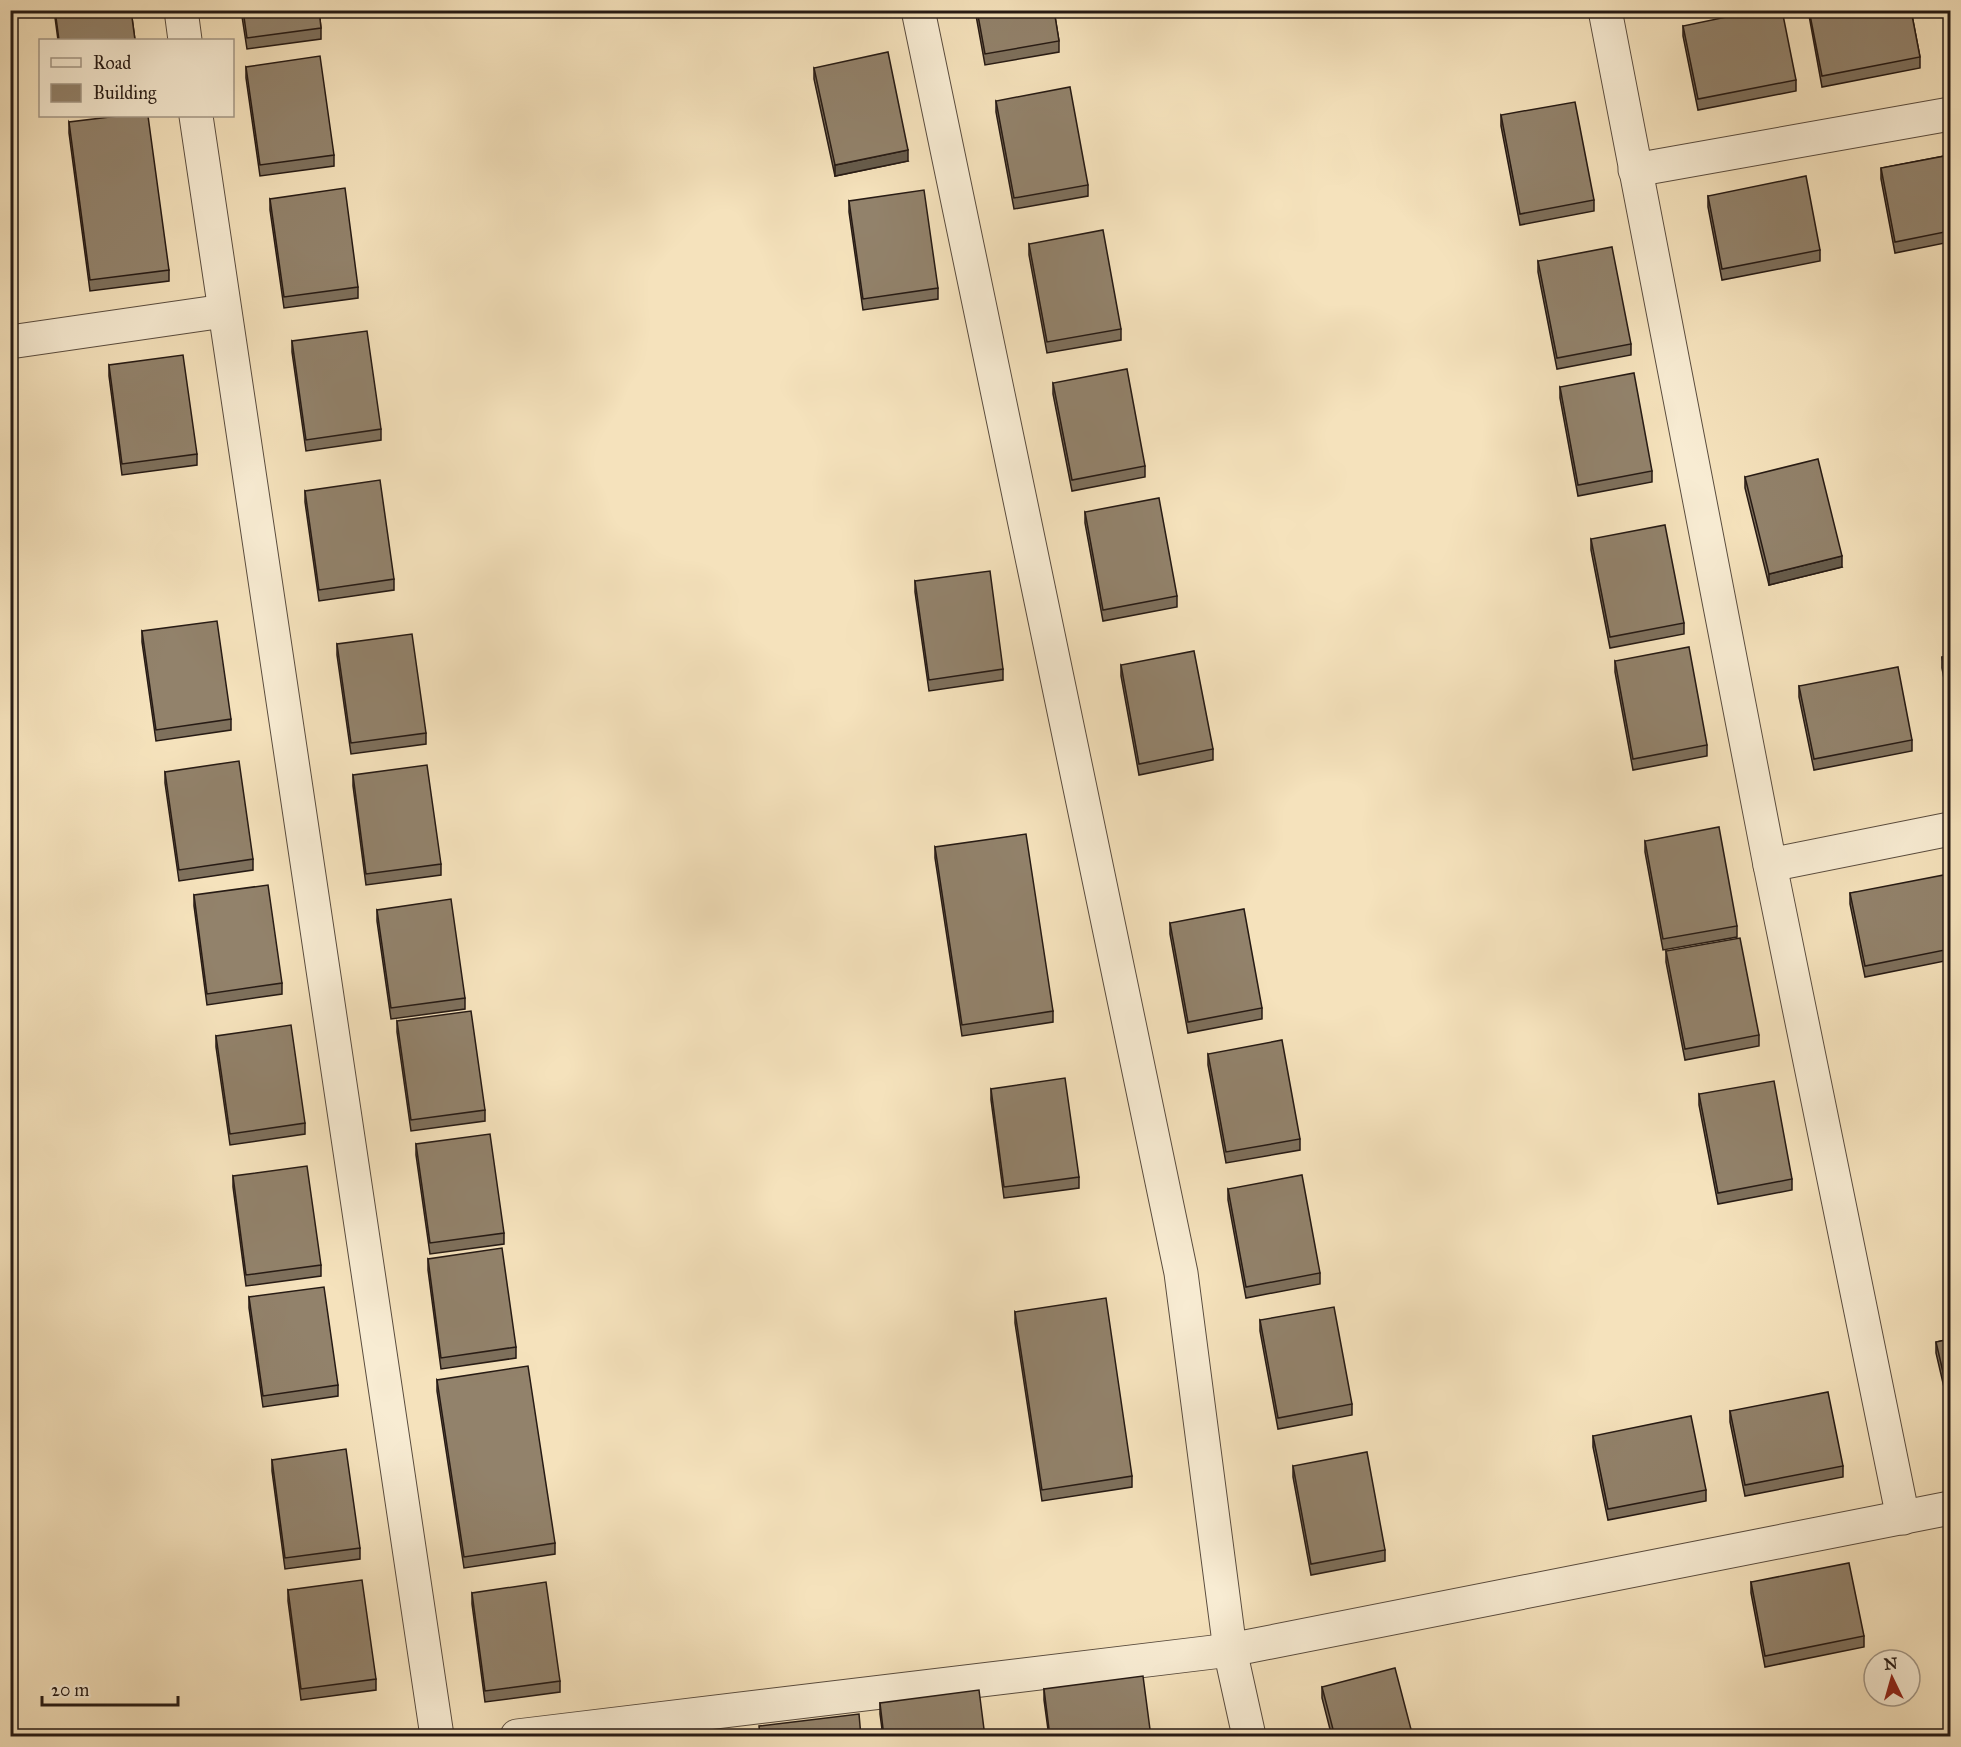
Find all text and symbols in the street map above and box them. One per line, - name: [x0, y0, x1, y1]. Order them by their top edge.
- legend: [39, 39, 234, 117]
- text: Road: [93, 52, 131, 74]
- text: Building: [93, 82, 157, 105]
- north arrow: [1862, 1648, 1922, 1708]
- text: N: [1883, 1653, 1899, 1674]
- scale bar: [42, 1669, 178, 1707]
- text: 20 m: [51, 1679, 89, 1701]

